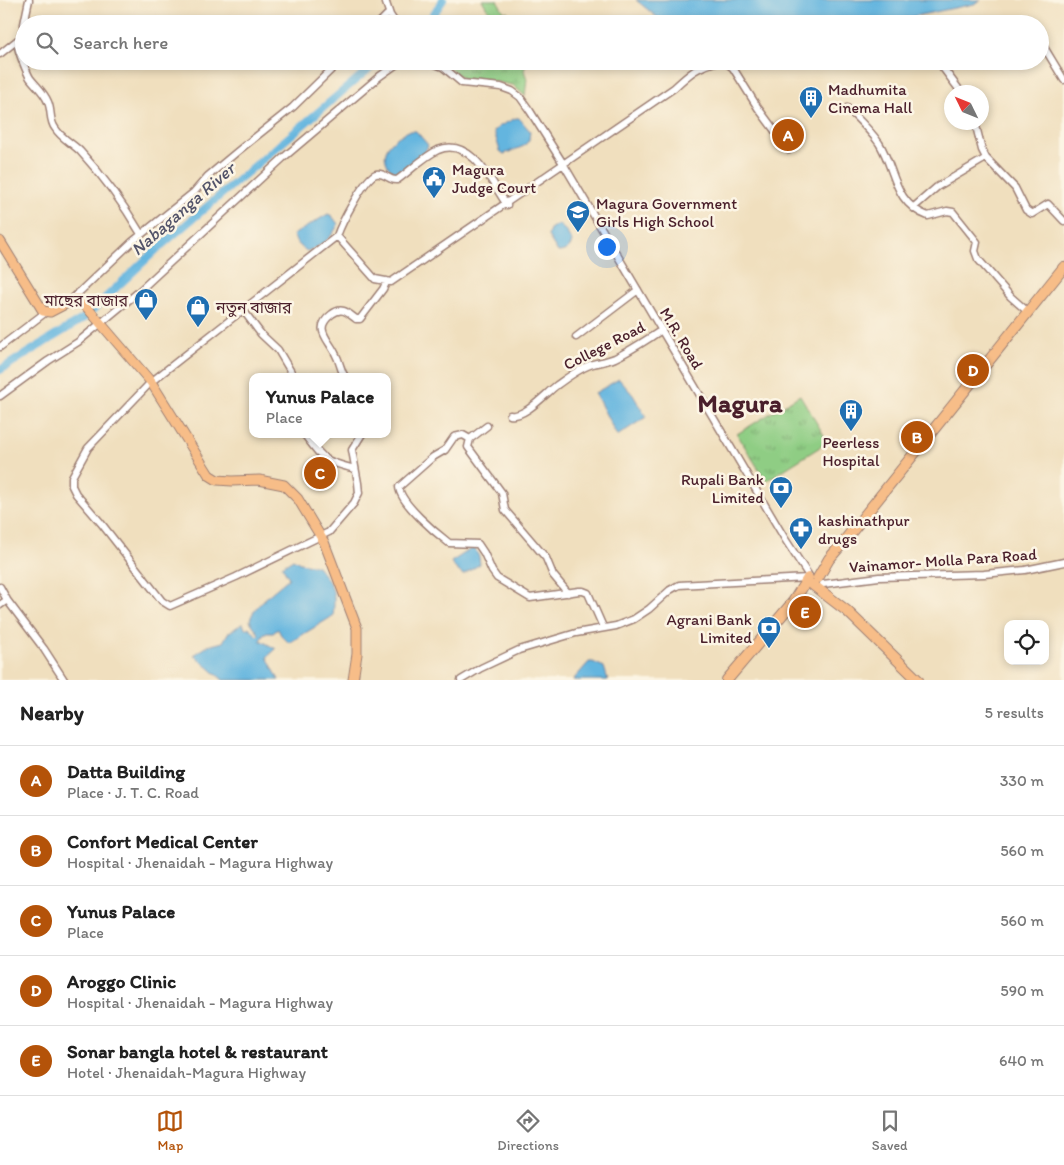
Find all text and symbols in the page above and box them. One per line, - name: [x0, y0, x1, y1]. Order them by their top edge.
- search box: [15, 15, 1049, 70]
- icon: search: [33, 29, 61, 57]
- text: Search here: [73, 31, 168, 54]
- place label: Madhumita Cinema Hall: [828, 80, 913, 117]
- building icon: Madhumita Cinema Hall: [798, 85, 824, 119]
- north arrow: [944, 85, 989, 130]
- pin: A: [772, 116, 804, 154]
- water label: Nabaganga River: [126, 157, 241, 260]
- place label: Magura Judge Court: [452, 160, 536, 197]
- public building icon: Magura Judge Court: [421, 165, 447, 199]
- place label: Magura Government Girls High School: [596, 194, 737, 231]
- school or university icon: Magura Government Girls High School: [565, 199, 591, 233]
- your location: [594, 234, 620, 260]
- shop icon: মাছের বাজার: [133, 287, 159, 321]
- place label: মাছের বাজার: [43, 291, 128, 310]
- shop icon: নতুন বাজার: [185, 294, 211, 328]
- place label: নতুন বাজার: [215, 298, 292, 317]
- street label: M.R. Road: [656, 304, 707, 373]
- street label: College Road: [560, 317, 648, 374]
- pin: D: [957, 351, 989, 389]
- popup: [249, 373, 391, 438]
- text: Yunus Palace: [266, 385, 374, 408]
- district label: Magura: [698, 387, 783, 419]
- building icon: Peerless Hospital: [838, 398, 864, 432]
- text: Place: [266, 408, 303, 427]
- pin: B: [901, 418, 933, 456]
- place label: Peerless Hospital: [822, 433, 880, 470]
- pin: C: [304, 454, 336, 492]
- place label: Rupali Bank Limited: [681, 470, 765, 507]
- bank icon: Rupali Bank Limited: [768, 475, 794, 509]
- place label: kashinathpur drugs: [818, 511, 910, 548]
- pharmacy icon: kashinathpur drugs: [788, 516, 814, 550]
- street label: Vainamor- Molla Para Road: [849, 544, 1038, 577]
- pin: E: [789, 593, 821, 631]
- place label: Agrani Bank Limited: [667, 610, 752, 647]
- bank icon: Agrani Bank Limited: [756, 615, 782, 649]
- map controls: [1004, 620, 1049, 665]
- button: locate: [1004, 620, 1049, 665]
- text: Nearby: [20, 700, 84, 725]
- text: 5 results: [984, 703, 1044, 722]
- text: Datta Building: [67, 760, 185, 783]
- text: A: [31, 771, 41, 790]
- text: 330 m: [1000, 771, 1044, 790]
- text: Place · J. T. C. Road: [67, 783, 199, 802]
- text: Confort Medical Center: [67, 830, 258, 853]
- text: B: [31, 841, 41, 860]
- text: 560 m: [1000, 841, 1044, 860]
- text: Hospital · Jhenaidah - Magura Highway: [67, 853, 333, 872]
- text: Yunus Palace: [67, 900, 175, 923]
- text: C: [31, 911, 41, 930]
- text: 560 m: [1000, 911, 1044, 930]
- text: Place: [67, 923, 104, 942]
- text: Aroggo Clinic: [67, 970, 176, 993]
- text: D: [31, 981, 41, 1000]
- text: 590 m: [1000, 981, 1044, 1000]
- text: Hospital · Jhenaidah - Magura Highway: [67, 993, 333, 1012]
- text: Sonar bangla hotel & restaurant: [67, 1040, 328, 1063]
- text: E: [32, 1051, 40, 1070]
- text: 640 m: [999, 1051, 1044, 1070]
- text: Hotel · Jhenaidah-Magura Highway: [67, 1063, 306, 1082]
- tab: Map: [156, 1107, 184, 1154]
- tab: Directions: [497, 1107, 559, 1154]
- tab: Saved: [872, 1107, 908, 1154]

